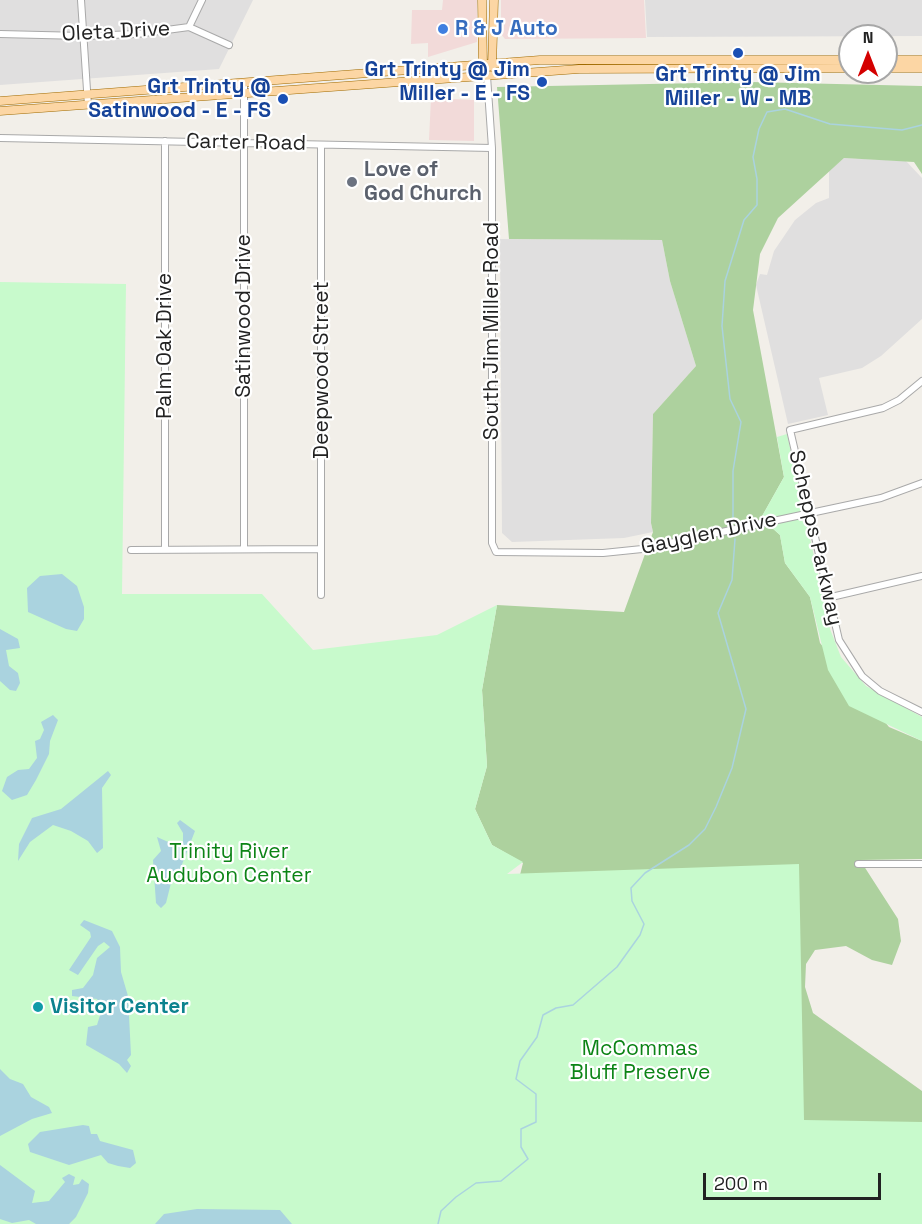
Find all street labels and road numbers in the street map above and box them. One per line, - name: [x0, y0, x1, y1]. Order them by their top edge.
- street label: Oleta Drive: [61, 17, 171, 47]
- street label: Carter Road: [186, 129, 306, 157]
- street label: South Jim Miller Road: [479, 222, 505, 440]
- street label: Satinwood Drive: [231, 234, 257, 398]
- street label: Palm Oak Drive: [152, 273, 178, 419]
- street label: Deepwood Street: [309, 281, 335, 459]
- street label: Schepps Parkway: [783, 448, 847, 628]
- street label: Gayglen Drive: [639, 507, 779, 561]

